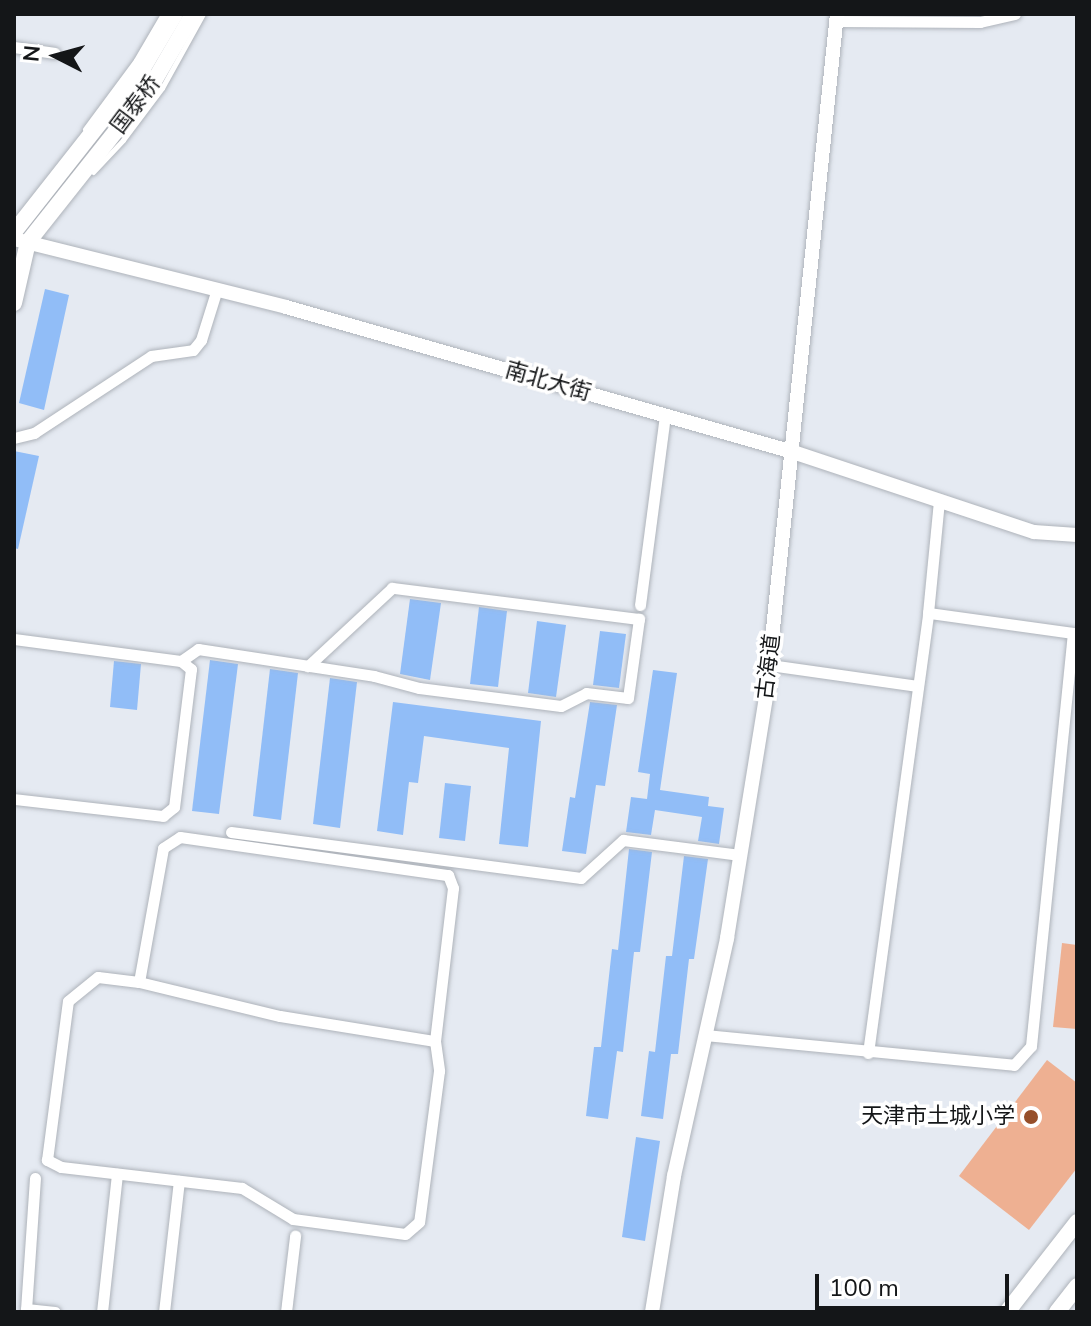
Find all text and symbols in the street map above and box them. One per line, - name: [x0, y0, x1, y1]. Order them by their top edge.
- north arrow: [16, 16, 96, 96]
- text: N: [16, 44, 48, 63]
- street label: 国泰桥: [106, 71, 166, 139]
- street label: 南北大街: [502, 357, 594, 407]
- street label: 古海道: [752, 633, 786, 701]
- place label: 天津市土城小学: [861, 1104, 1015, 1130]
- marker: 天津市土城小学: [1022, 1108, 1040, 1126]
- scale bar: [819, 1258, 1013, 1308]
- text: 100 m: [829, 1272, 899, 1304]

